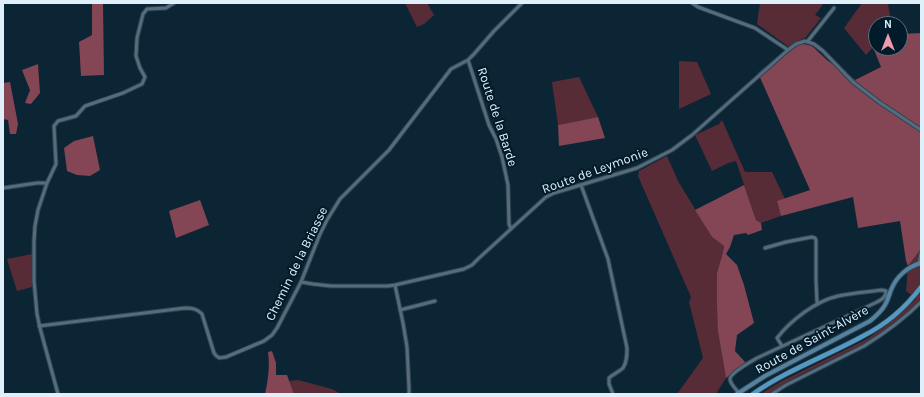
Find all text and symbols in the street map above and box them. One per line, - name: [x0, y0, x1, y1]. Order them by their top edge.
- north arrow: [868, 16, 908, 56]
- text: N: [884, 18, 892, 31]
- street label: Route de la Barde: [474, 65, 520, 169]
- street label: Route de Leymonie: [540, 145, 650, 197]
- street label: Chemin de la Briasse: [263, 204, 331, 324]
- street label: Route de Saint-Alvère: [753, 302, 871, 378]

